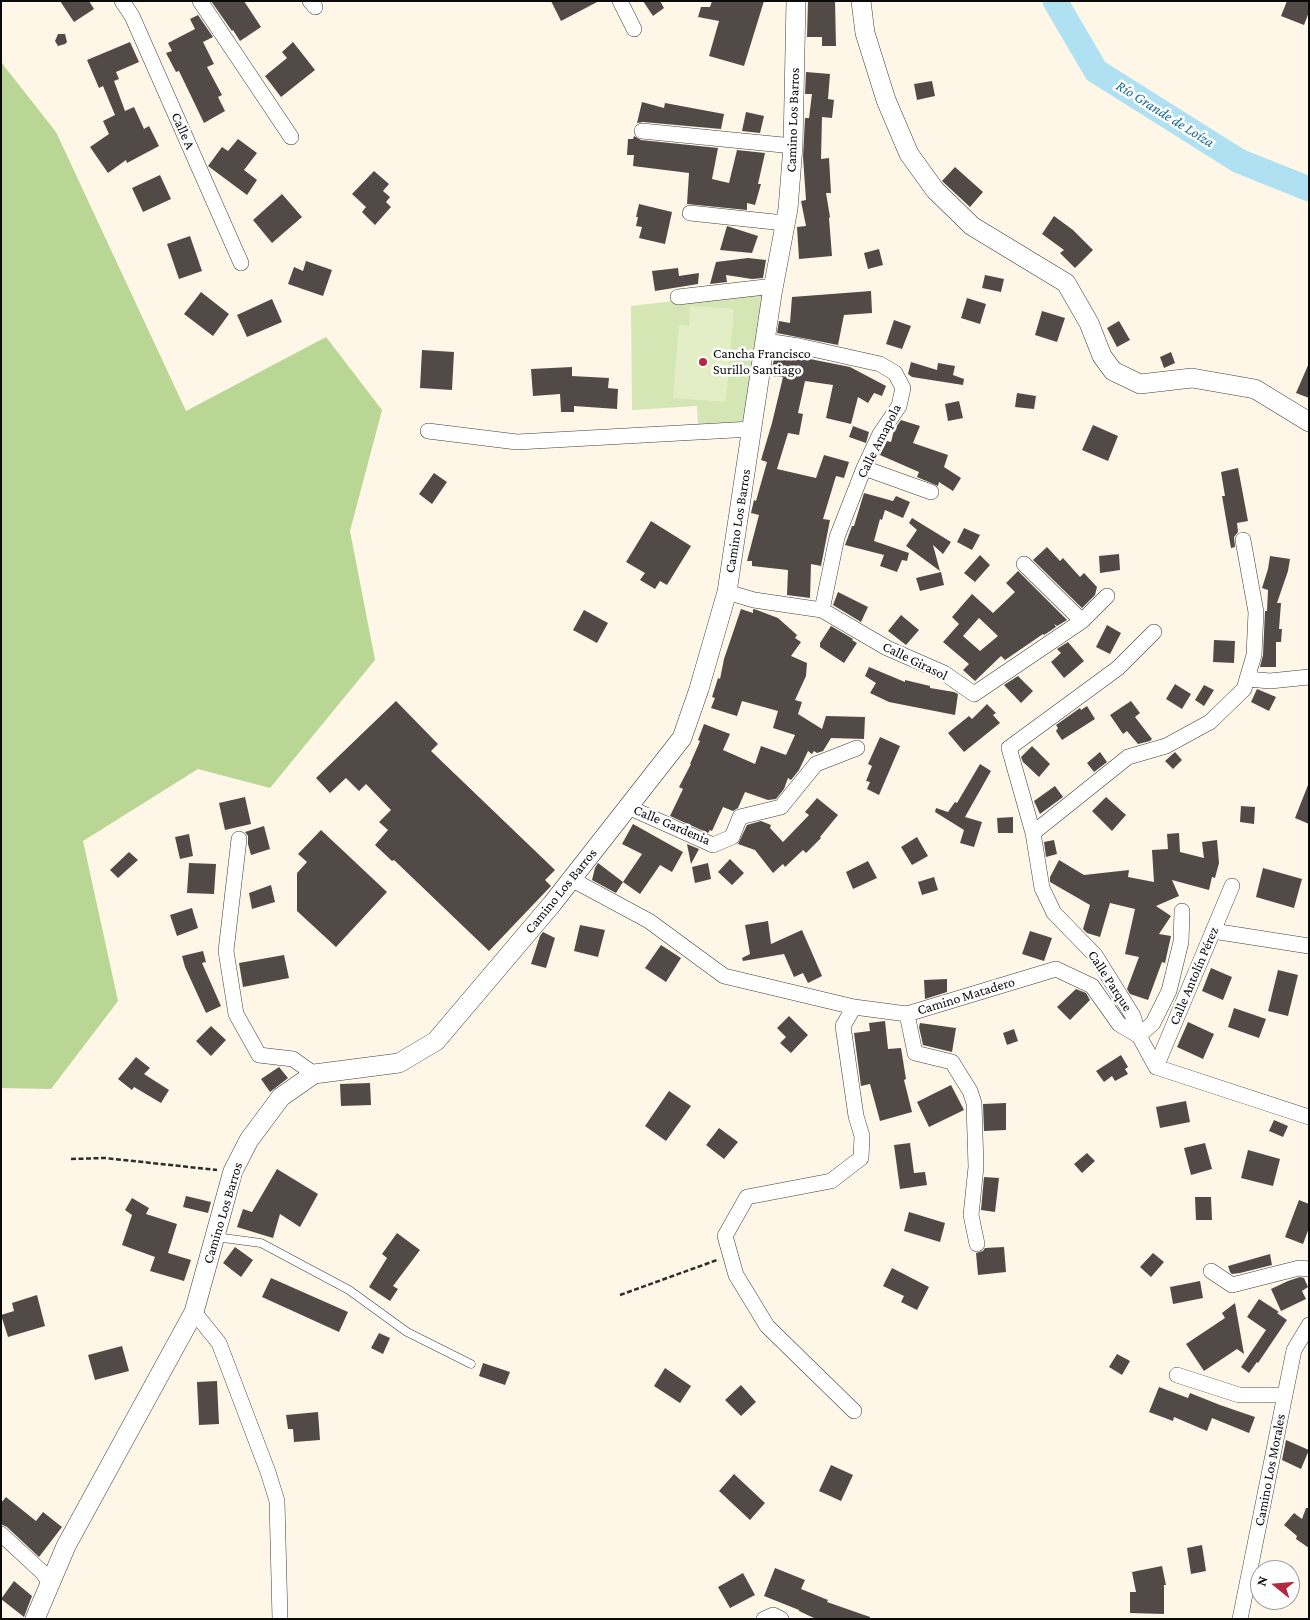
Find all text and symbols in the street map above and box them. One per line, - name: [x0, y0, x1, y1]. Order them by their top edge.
- street label: Camino Los Barros: [783, 67, 803, 173]
- water label: Río Grande de Loíza: [1113, 77, 1217, 151]
- street label: Calle A: [167, 110, 199, 152]
- place label: Cancha Francisco Surillo Santiago: [713, 346, 811, 378]
- marker: Cancha Francisco Surillo Santiago: [697, 356, 709, 368]
- street label: Calle Amapola: [853, 401, 905, 481]
- street label: Camino Los Barros: [721, 468, 755, 574]
- street label: Calle Girasol: [880, 638, 950, 684]
- street label: Calle Gardenia: [631, 801, 713, 849]
- street label: Camino Los Barros: [521, 845, 601, 937]
- street label: Calle Antolín Pérez: [1166, 924, 1222, 1028]
- street label: Calle Parque: [1084, 947, 1136, 1015]
- street label: Camino Matadero: [915, 973, 1017, 1019]
- street label: Camino Los Barros: [200, 1160, 246, 1266]
- street label: Camino Los Morales: [1251, 1413, 1289, 1527]
- north arrow: [1250, 1560, 1300, 1610]
- text: N: [1253, 1574, 1271, 1588]

